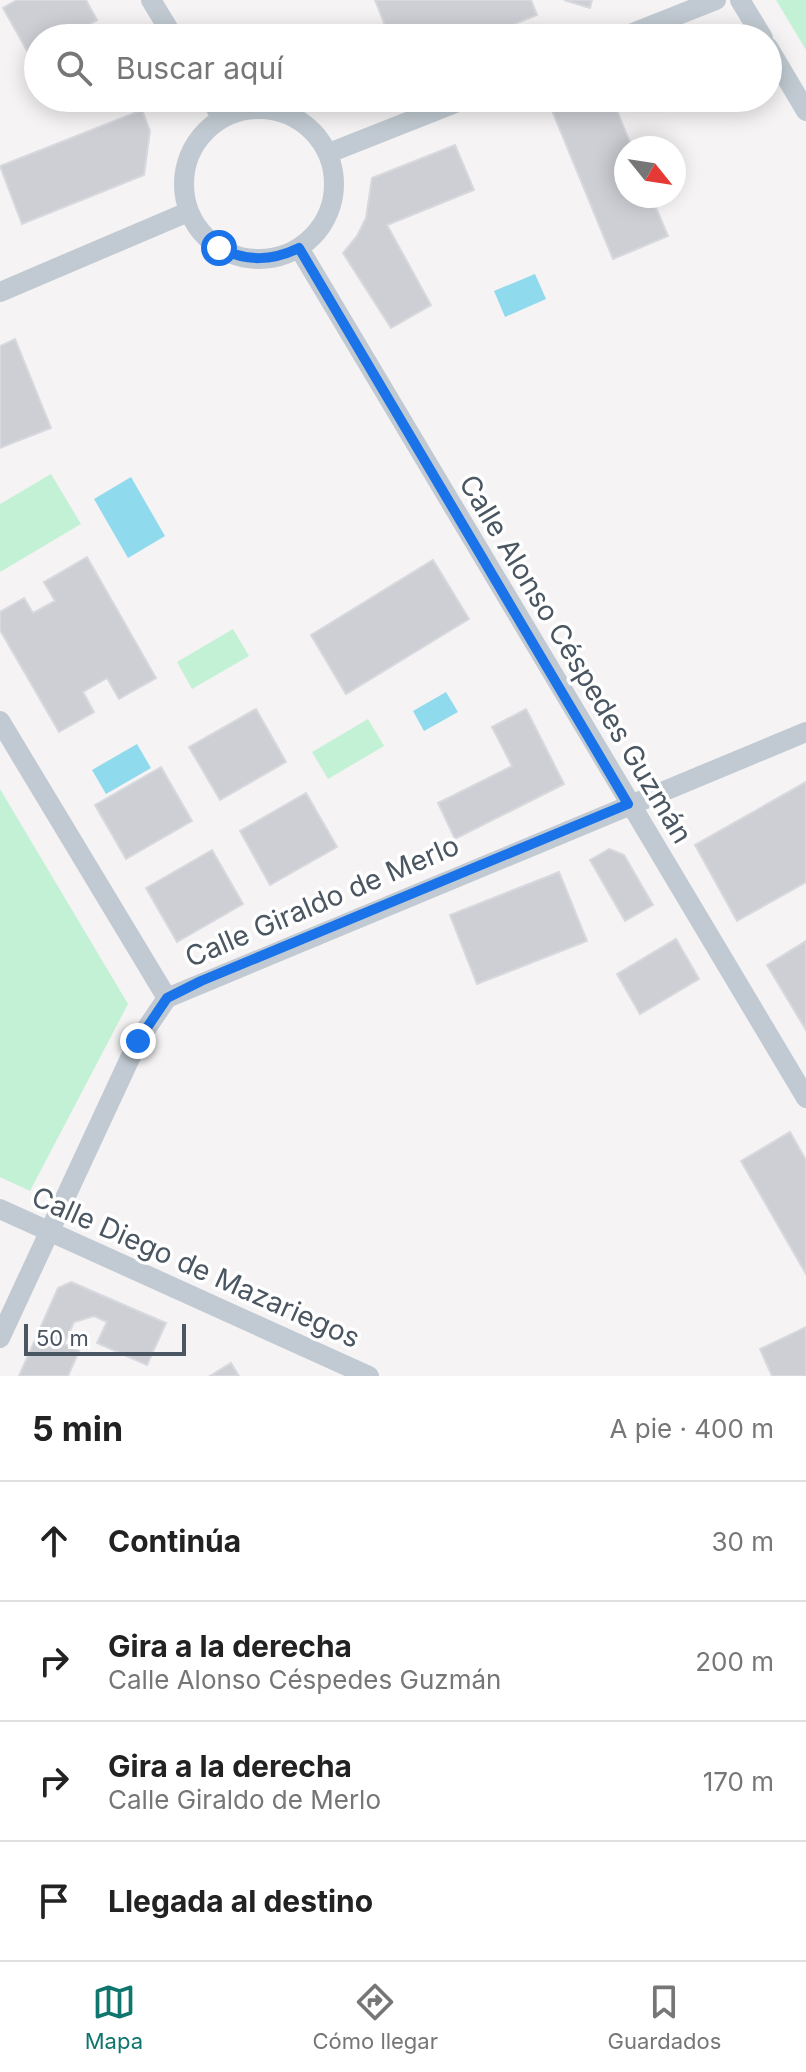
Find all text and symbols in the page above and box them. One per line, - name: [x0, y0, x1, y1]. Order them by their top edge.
- search box: [24, 24, 782, 112]
- icon: search: [52, 46, 96, 90]
- text: Buscar aquí: [116, 50, 283, 86]
- north arrow: [614, 136, 686, 208]
- route start: [201, 230, 237, 266]
- street label: Calle Alonso Céspedes Guzmán: [452, 469, 700, 849]
- street label: Calle Giraldo de Merlo: [180, 828, 464, 974]
- route end: [120, 1023, 156, 1059]
- street label: Calle Diego de Mazariegos: [27, 1179, 365, 1355]
- scale bar: [24, 1320, 186, 1356]
- text: 50 m: [36, 1325, 89, 1351]
- text: 5 min: [32, 1408, 123, 1449]
- text: A pie · 400 m: [610, 1413, 774, 1444]
- icon: ahead: [32, 1519, 76, 1563]
- text: Continúa: [108, 1523, 241, 1559]
- text: 30 m: [711, 1526, 774, 1557]
- text: Gira a la derecha: [108, 1628, 352, 1664]
- icon: right: [32, 1639, 76, 1683]
- text: 200 m: [695, 1646, 774, 1677]
- text: Calle Alonso Céspedes Guzmán: [108, 1664, 501, 1695]
- text: Gira a la derecha: [108, 1748, 352, 1784]
- icon: right: [32, 1759, 76, 1803]
- text: 170 m: [703, 1766, 774, 1797]
- text: Calle Giraldo de Merlo: [108, 1784, 381, 1815]
- icon: arrive: [32, 1879, 76, 1923]
- text: Llegada al destino: [108, 1883, 373, 1919]
- tab: Mapa: [85, 1980, 143, 2054]
- tab: Cómo llegar: [312, 1980, 438, 2054]
- tab: Guardados: [607, 1980, 721, 2054]

